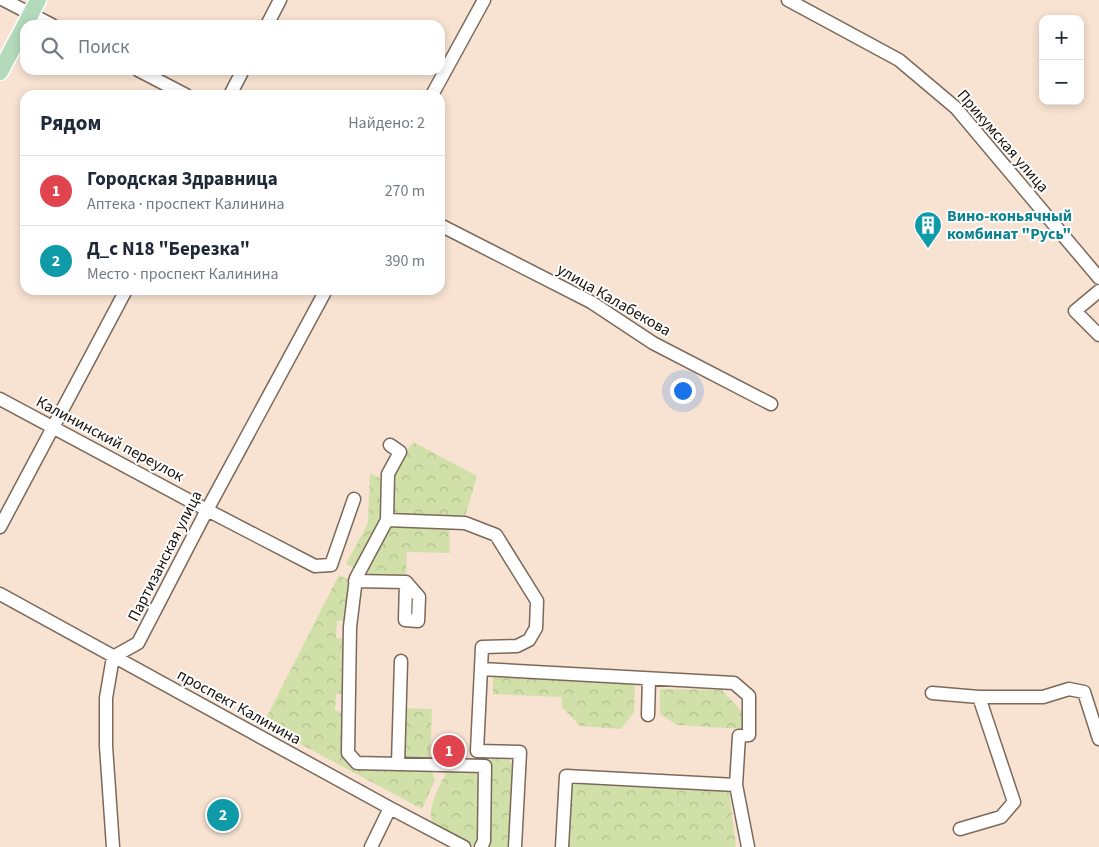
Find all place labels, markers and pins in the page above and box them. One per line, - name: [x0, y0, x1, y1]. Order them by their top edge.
- place label: Вино-коньячный комбинат "Русь": [947, 205, 1072, 245]
- building icon: Вино-коньячный комбинат "Русь": [913, 210, 943, 249]
- pin: 1: [433, 732, 465, 770]
- pin: 2: [207, 796, 239, 834]

